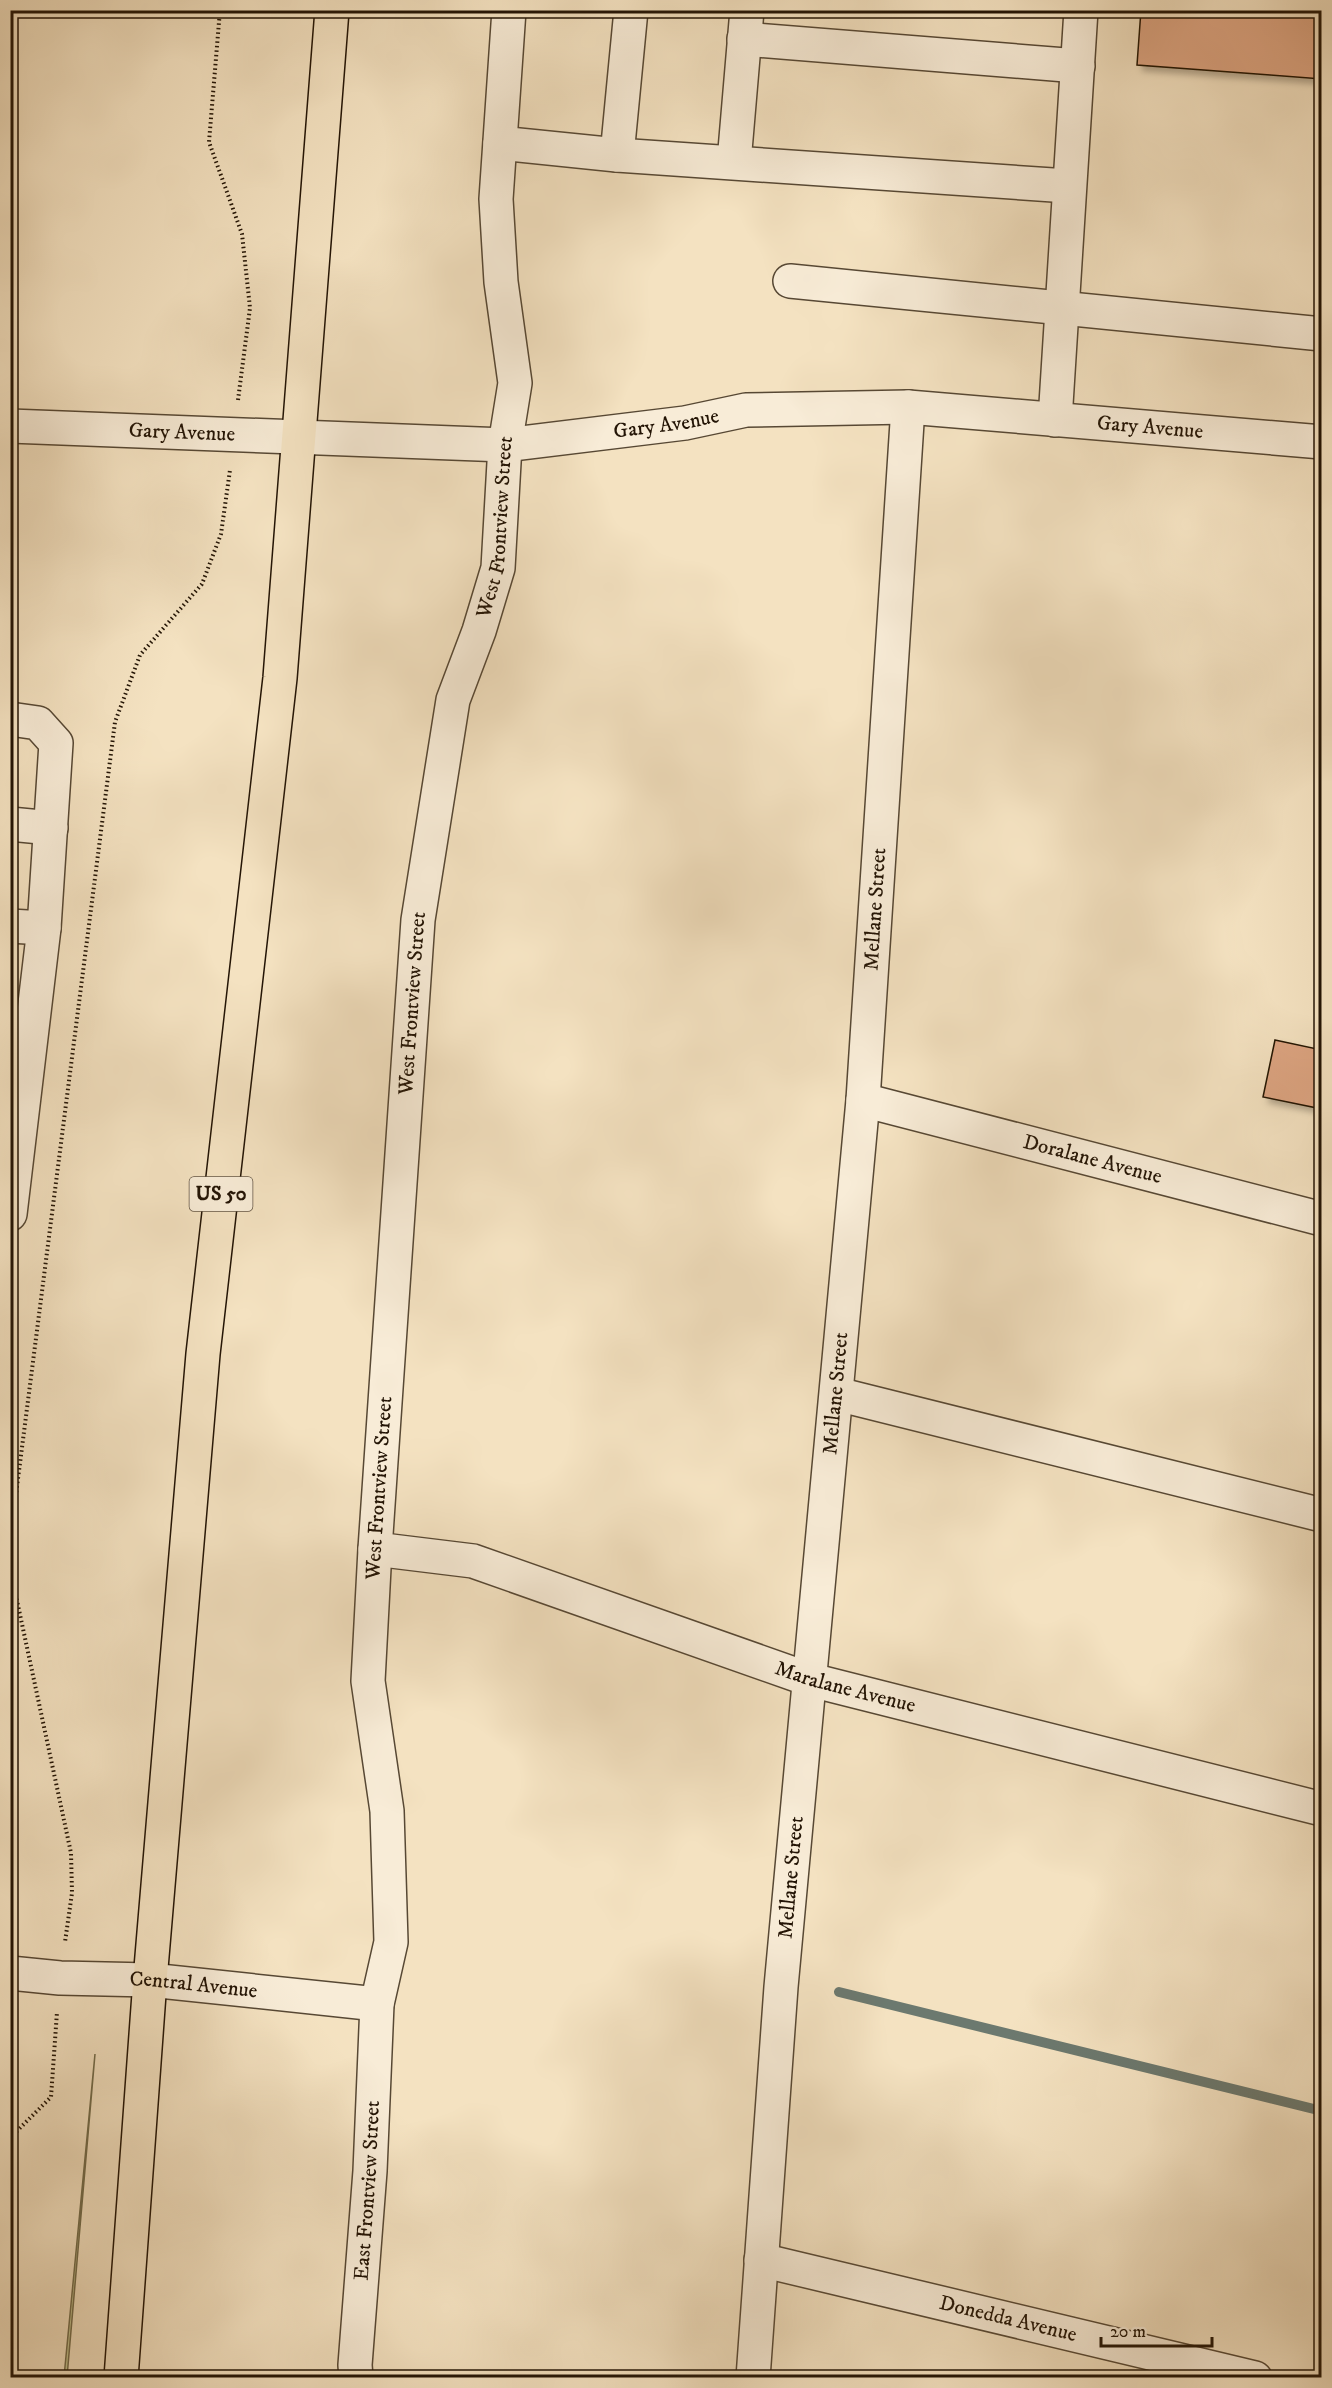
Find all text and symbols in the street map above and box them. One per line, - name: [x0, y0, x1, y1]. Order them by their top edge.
- street label: Gary Avenue: [612, 403, 722, 445]
- street label: Gary Avenue: [1096, 410, 1204, 445]
- street label: Gary Avenue: [128, 418, 236, 448]
- street label: West Frontview Street: [470, 434, 519, 622]
- street label: Mellane Street: [858, 847, 892, 971]
- street label: West Frontview Street: [393, 909, 432, 1097]
- street label: Doralane Avenue: [1020, 1129, 1165, 1190]
- road number: US 50: [190, 1177, 252, 1211]
- street label: Mellane Street: [817, 1331, 854, 1456]
- street label: West Frontview Street: [360, 1395, 398, 1581]
- street label: Maralane Avenue: [771, 1655, 919, 1719]
- street label: Mellane Street: [773, 1815, 810, 1940]
- street label: Central Avenue: [129, 1967, 259, 2004]
- street label: East Frontview Street: [349, 2100, 386, 2282]
- street label: Donedda Avenue: [937, 2290, 1080, 2348]
- scale bar: [1101, 2310, 1212, 2348]
- text: 20 m: [1110, 2321, 1146, 2343]

